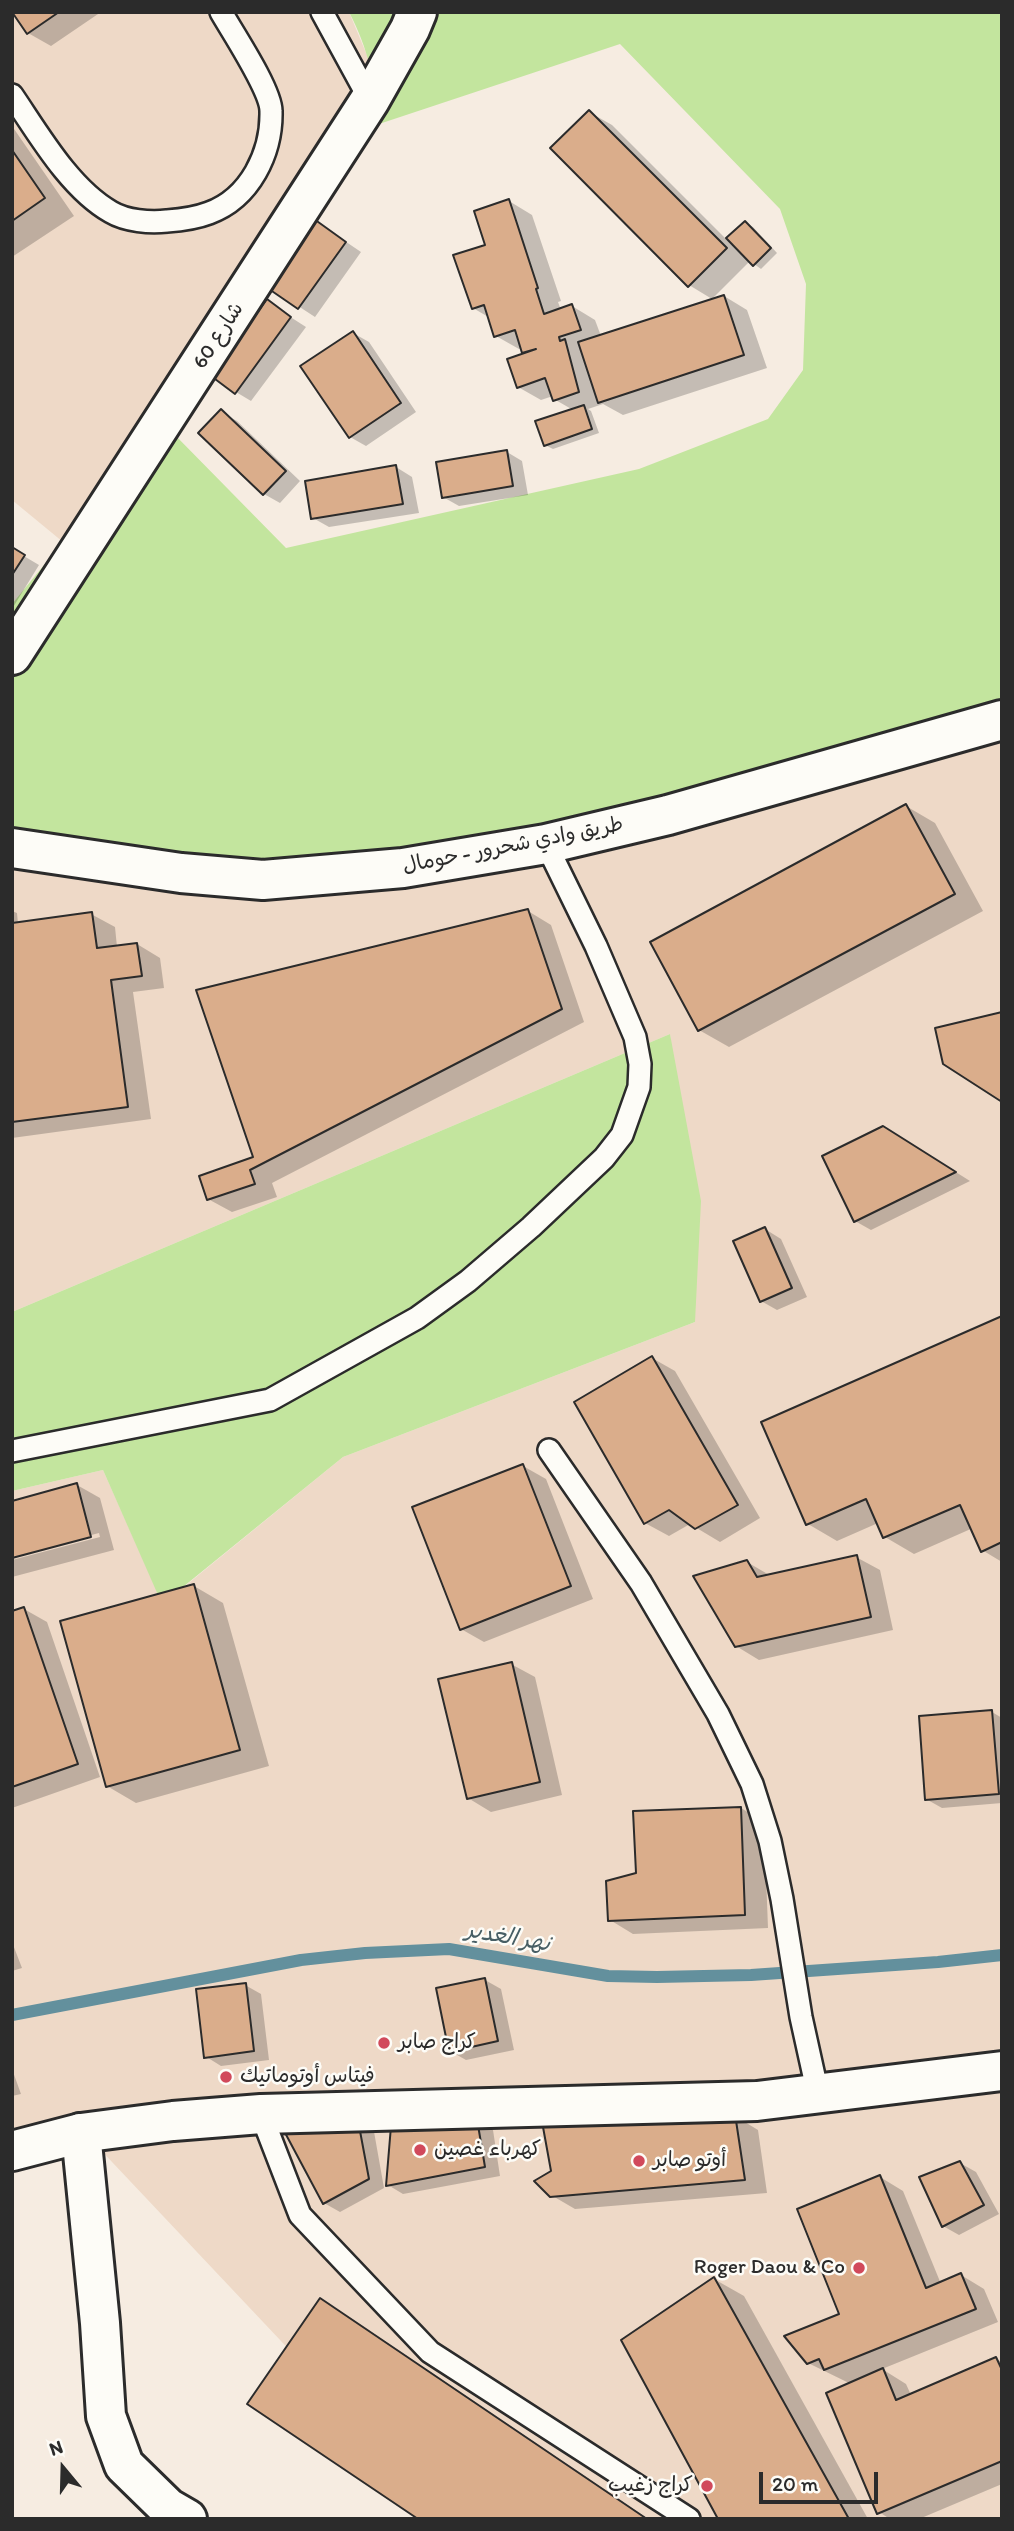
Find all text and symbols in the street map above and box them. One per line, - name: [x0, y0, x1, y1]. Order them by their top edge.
- street label: شارع 60: [188, 298, 250, 374]
- street label: طريق وادي شحرور - حومال: [400, 812, 626, 880]
- water label: نهر الغدير: [464, 1917, 552, 1959]
- place label: كراج صابر: [398, 2030, 476, 2056]
- marker: كراج صابر: [376, 2035, 392, 2051]
- place label: فيتاس أوتوماتيك: [240, 2064, 375, 2090]
- marker: فيتاس أوتوماتيك: [218, 2069, 234, 2085]
- place label: كهرباء غصين: [434, 2137, 541, 2163]
- marker: كهرباء غصين: [412, 2142, 428, 2158]
- place label: أوتو صابر: [653, 2148, 726, 2174]
- marker: أوتو صابر: [631, 2153, 647, 2169]
- place label: Roger Daou & Co: [694, 2255, 845, 2281]
- marker: Roger Daou & Co: [851, 2260, 867, 2276]
- north arrow: [28, 2433, 98, 2503]
- text: N: [46, 2435, 66, 2461]
- scale bar: [762, 2458, 881, 2502]
- text: 20 m: [772, 2471, 818, 2496]
- place label: كراج زغيب: [608, 2473, 693, 2499]
- marker: كراج زغيب: [699, 2478, 715, 2494]

